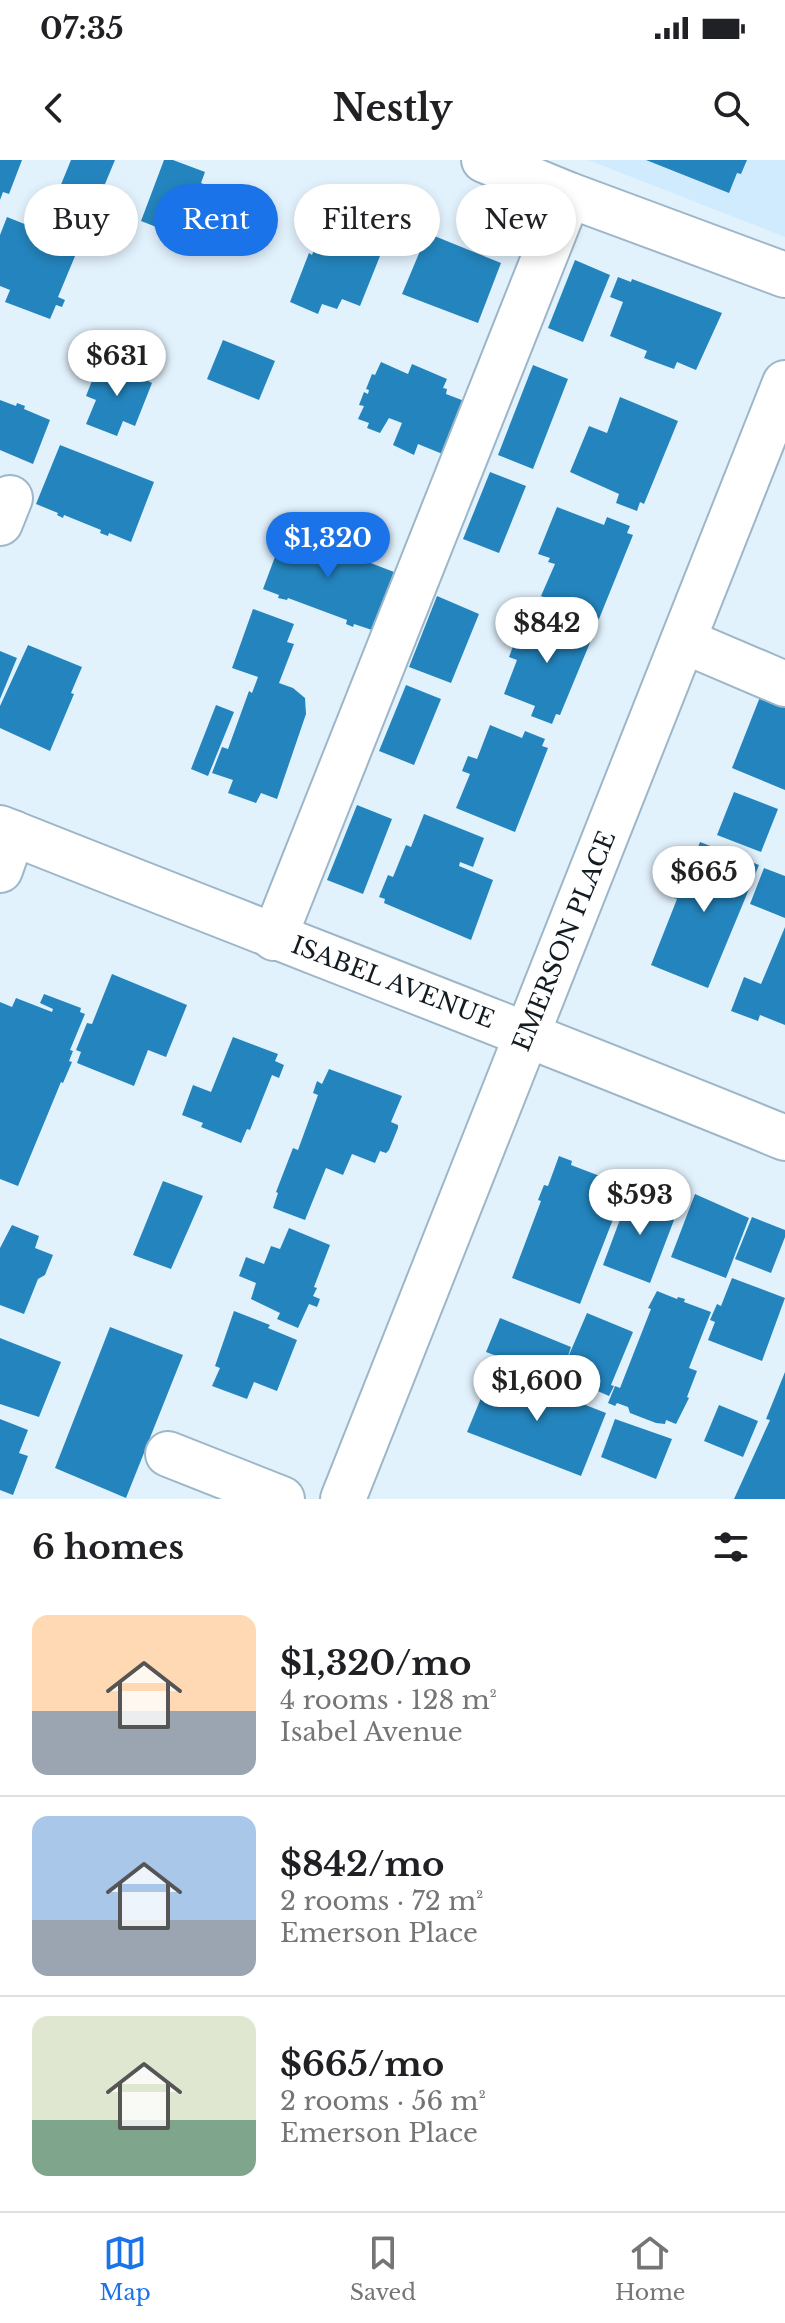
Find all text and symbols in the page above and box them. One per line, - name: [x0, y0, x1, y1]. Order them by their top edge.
- text: 07:35: [40, 10, 124, 47]
- icon: back: [32, 86, 76, 130]
- text: Nestly: [332, 86, 453, 131]
- icon: search: [709, 86, 753, 130]
- chip: Buy: [24, 184, 138, 256]
- chip: Rent: [154, 184, 278, 256]
- chip: Filters: [294, 184, 440, 256]
- chip: New: [456, 184, 576, 256]
- pin: $631: [70, 330, 164, 398]
- text: $631: [86, 340, 148, 372]
- pin: $1,320: [263, 512, 393, 580]
- text: $1,320: [284, 522, 372, 554]
- pin: $842: [500, 597, 594, 665]
- text: $842: [513, 607, 581, 639]
- street label: EMERSON PLACE: [507, 827, 621, 1055]
- pin: $665: [657, 846, 751, 914]
- text: $665: [670, 856, 738, 888]
- street label: ISABEL AVENUE: [288, 930, 498, 1034]
- pin: $593: [593, 1169, 687, 1237]
- text: $593: [607, 1179, 673, 1211]
- pin: $1,600: [472, 1355, 602, 1423]
- text: $1,600: [491, 1365, 583, 1397]
- icon: filters: [709, 1525, 753, 1569]
- text: 6 homes: [32, 1526, 184, 1568]
- text: $1,320/mo: [280, 1642, 471, 1684]
- icon: home: [96, 1647, 192, 1743]
- text: 4 rooms · 128 m²: [280, 1684, 497, 1716]
- text: Isabel Avenue: [280, 1716, 463, 1748]
- text: $842/mo: [280, 1843, 444, 1885]
- icon: home: [96, 1848, 192, 1944]
- text: 2 rooms · 72 m²: [280, 1885, 483, 1917]
- text: Emerson Place: [280, 1917, 478, 1949]
- text: $665/mo: [280, 2043, 444, 2085]
- icon: home: [96, 2048, 192, 2144]
- text: 2 rooms · 56 m²: [280, 2085, 486, 2117]
- text: Emerson Place: [280, 2117, 478, 2149]
- tab: Map: [100, 2231, 151, 2306]
- tab: Saved: [350, 2231, 416, 2306]
- tab: Home: [615, 2231, 685, 2306]

